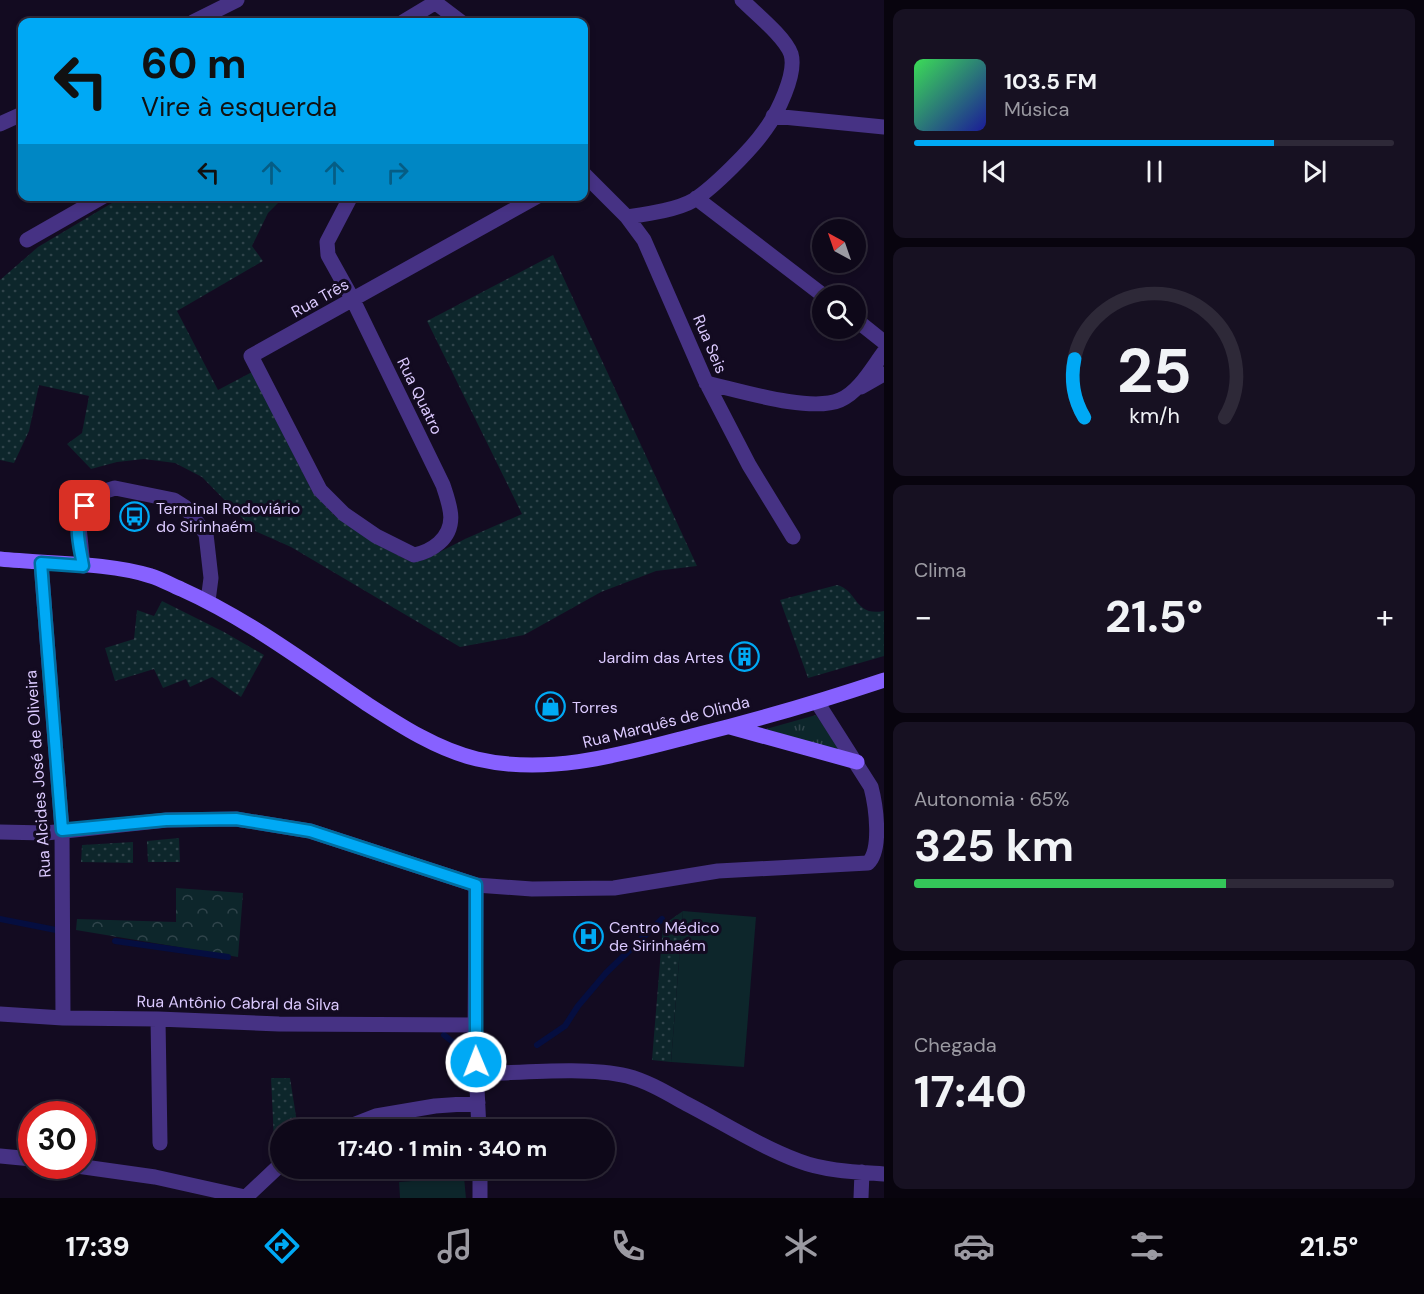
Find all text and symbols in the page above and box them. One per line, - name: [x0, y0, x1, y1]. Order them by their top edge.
- text: 60 m: [141, 36, 247, 91]
- icon: left: [42, 42, 120, 120]
- text: 103.5 FM: [1004, 67, 1097, 96]
- text: Vire à esquerda: [141, 89, 337, 124]
- text: Música: [1004, 96, 1069, 122]
- icon: previous: [978, 155, 1011, 188]
- icon: pause: [1138, 155, 1171, 188]
- icon: next: [1298, 155, 1331, 188]
- icon: left: [192, 156, 225, 189]
- icon: ahead: [255, 156, 288, 189]
- icon: ahead: [318, 156, 351, 189]
- icon: right: [381, 156, 414, 189]
- north arrow: [812, 219, 866, 273]
- map controls: [812, 219, 866, 339]
- street label: Rua Três: [288, 274, 352, 322]
- button: search: [812, 285, 866, 339]
- street label: Rua Seis: [688, 311, 732, 377]
- text: 25: [1117, 330, 1191, 411]
- street label: Rua Quatro: [392, 354, 448, 438]
- text: km/h: [1129, 403, 1179, 431]
- pin: [59, 480, 110, 531]
- icon: arrive: [68, 489, 101, 522]
- place label: Terminal Rodoviário do Sirinhaém: [156, 498, 300, 537]
- bus stop icon: Terminal Rodoviário do Sirinhaém: [119, 501, 151, 533]
- text: Clima: [914, 557, 966, 583]
- text: 21.5°: [1105, 587, 1203, 646]
- text: −: [914, 595, 932, 638]
- text: +: [1376, 595, 1394, 638]
- building icon: Jardim das Artes: [729, 641, 761, 673]
- place label: Jardim das Artes: [599, 647, 724, 668]
- street label: Rua Alcides José de Oliveira: [20, 670, 56, 878]
- shop icon: Torres: [535, 691, 567, 723]
- street label: Rua Marquês de Olinda: [580, 691, 752, 753]
- place label: Torres: [572, 697, 618, 718]
- text: Autonomia · 65%: [914, 786, 1069, 812]
- text: 325 km: [914, 816, 1074, 875]
- place label: Centro Médico de Sirinhaém: [609, 917, 719, 956]
- hospital icon: Centro Médico de Sirinhaém: [572, 920, 604, 952]
- street label: Rua Antônio Cabral da Silva: [136, 991, 340, 1015]
- position arrow: [444, 1030, 508, 1094]
- text: Chegada: [914, 1032, 997, 1058]
- text: 17:40: [914, 1062, 1027, 1121]
- speed limit sign: 30: [18, 1101, 96, 1179]
- text: 17:40 · 1 min · 340 m: [338, 1134, 547, 1163]
- icon: directions: [261, 1225, 303, 1267]
- icon: music: [434, 1225, 476, 1267]
- icon: phone: [607, 1225, 649, 1267]
- icon: climate: [780, 1225, 822, 1267]
- icon: car: [953, 1225, 995, 1267]
- icon: filters: [1126, 1225, 1168, 1267]
- text: 17:39: [66, 1229, 130, 1264]
- text: 21.5°: [1300, 1229, 1358, 1264]

